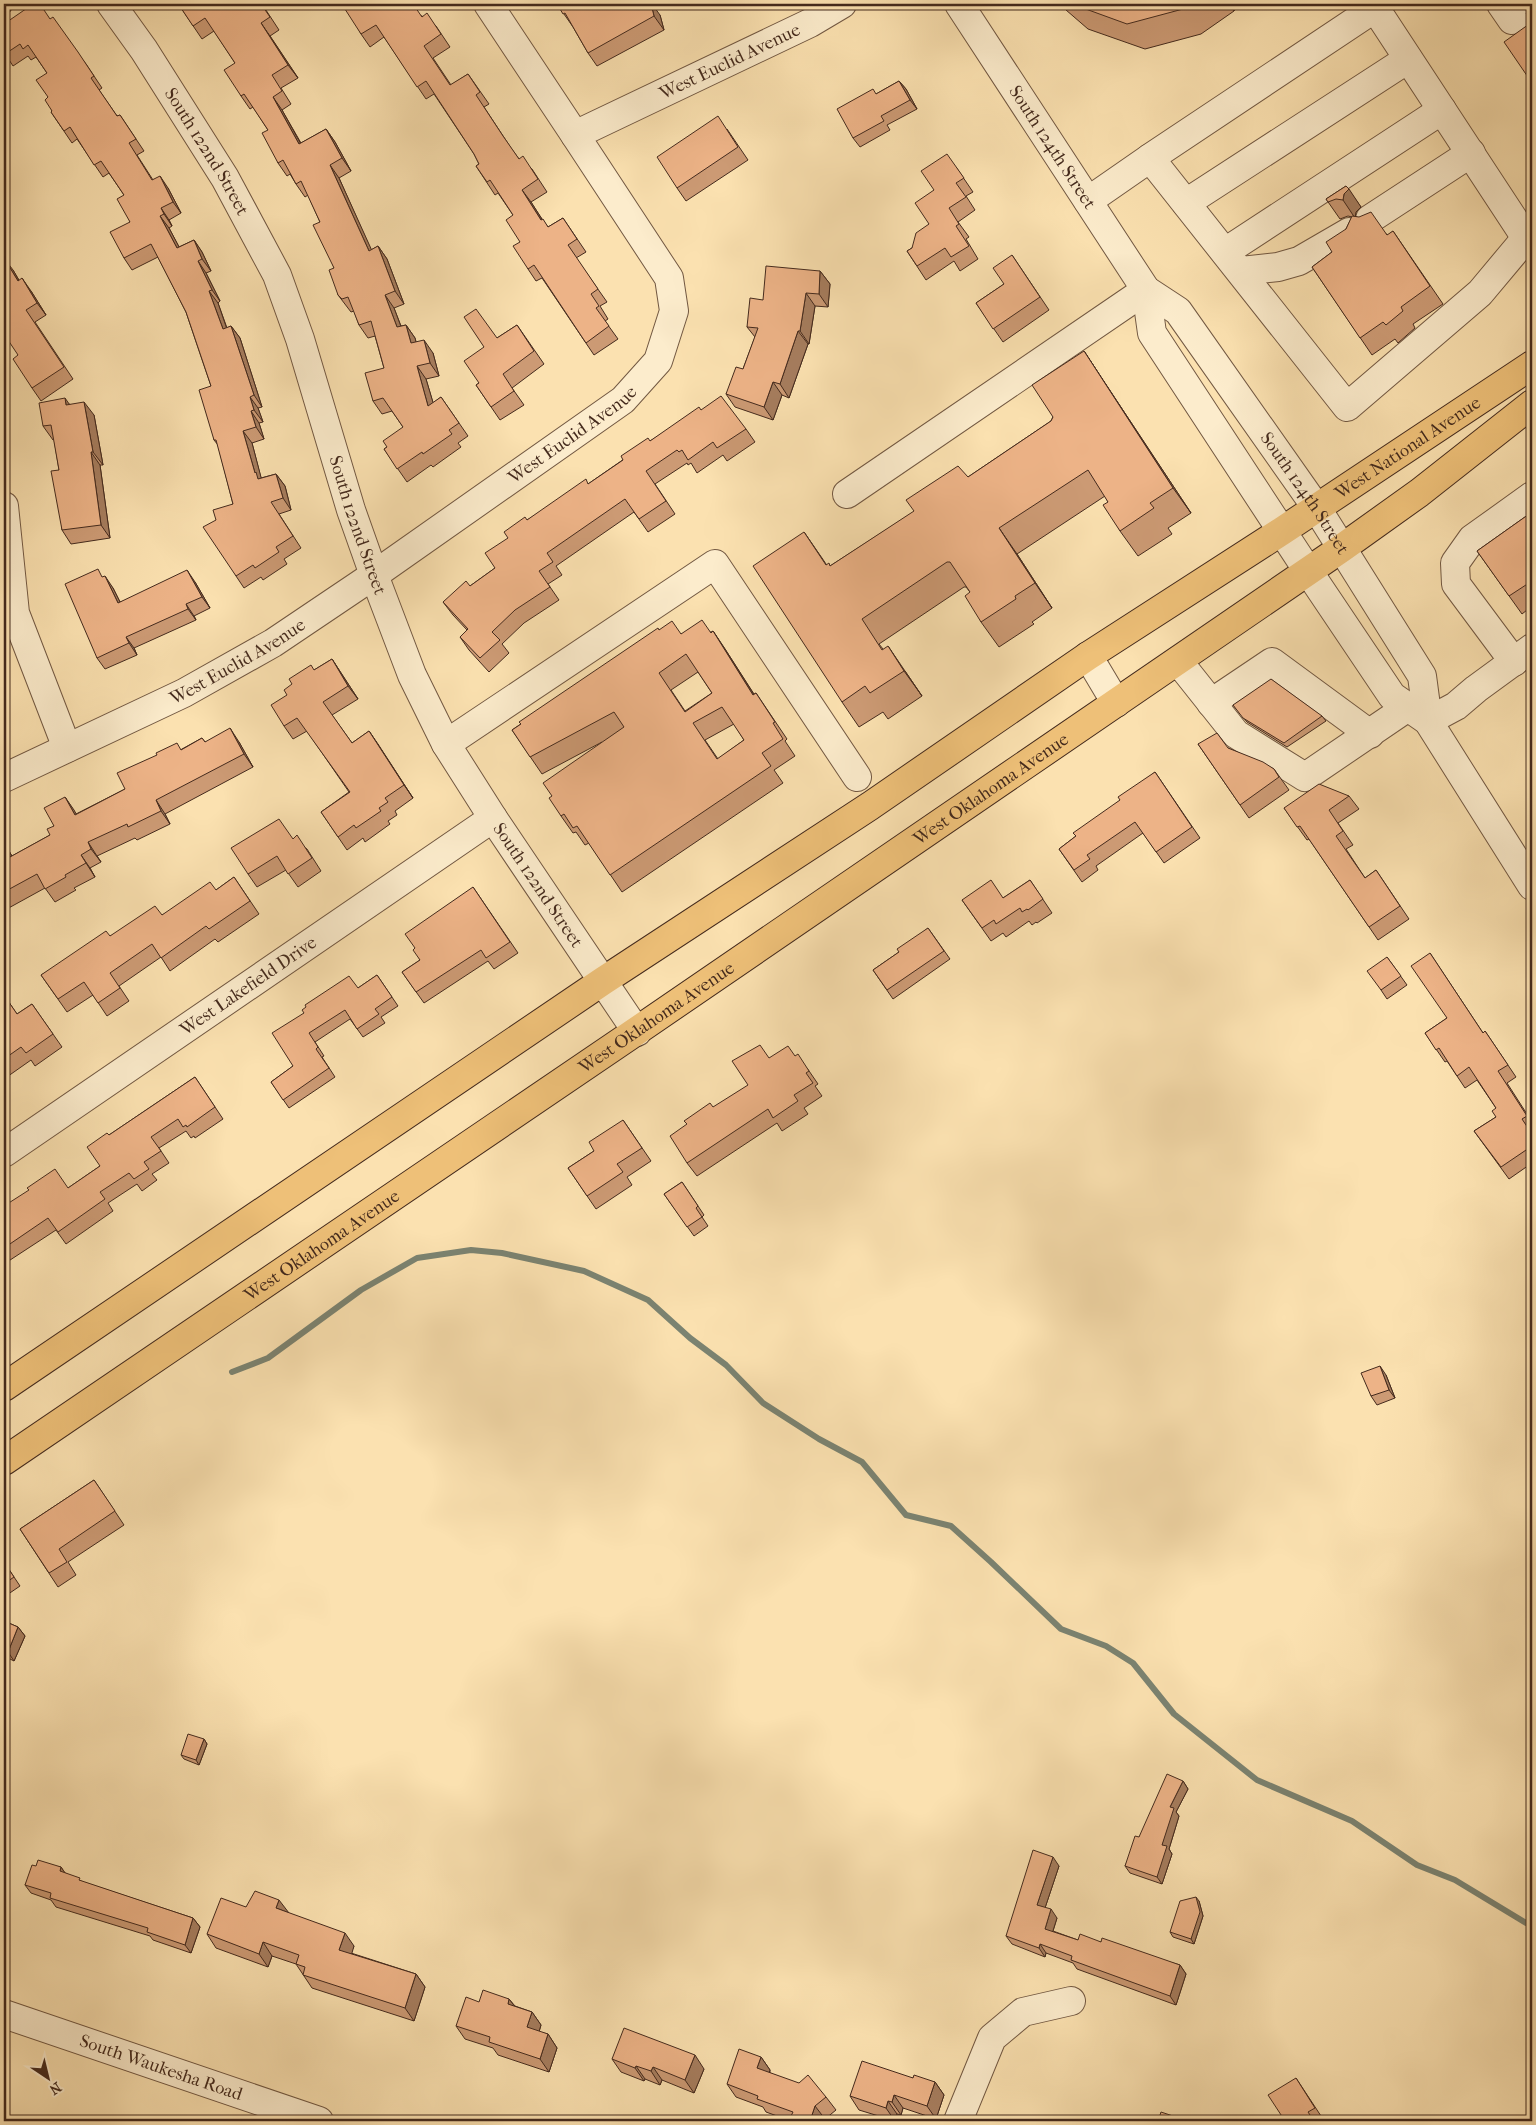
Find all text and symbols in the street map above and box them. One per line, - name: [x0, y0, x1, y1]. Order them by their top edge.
- street label: West Euclid Avenue: [655, 19, 803, 104]
- street label: South 124th Street: [1005, 81, 1101, 213]
- street label: South 122nd Street: [160, 84, 254, 219]
- street label: West Euclid Avenue: [503, 381, 641, 488]
- street label: West National Avenue: [1330, 392, 1484, 504]
- street label: South 124th Street: [1256, 428, 1354, 559]
- street label: South 122nd Street: [325, 453, 391, 598]
- street label: West Euclid Avenue: [165, 614, 309, 709]
- street label: West Oklahoma Avenue: [908, 728, 1073, 850]
- street label: South 122nd Street: [489, 819, 588, 952]
- street label: West Lakefield Drive: [175, 932, 321, 1040]
- street label: West Oklahoma Avenue: [574, 957, 738, 1078]
- street label: West Oklahoma Avenue: [239, 1185, 404, 1306]
- street label: South Waukesha Road: [77, 2030, 246, 2105]
- north arrow: [22, 2052, 72, 2102]
- text: N: [46, 2078, 64, 2098]

